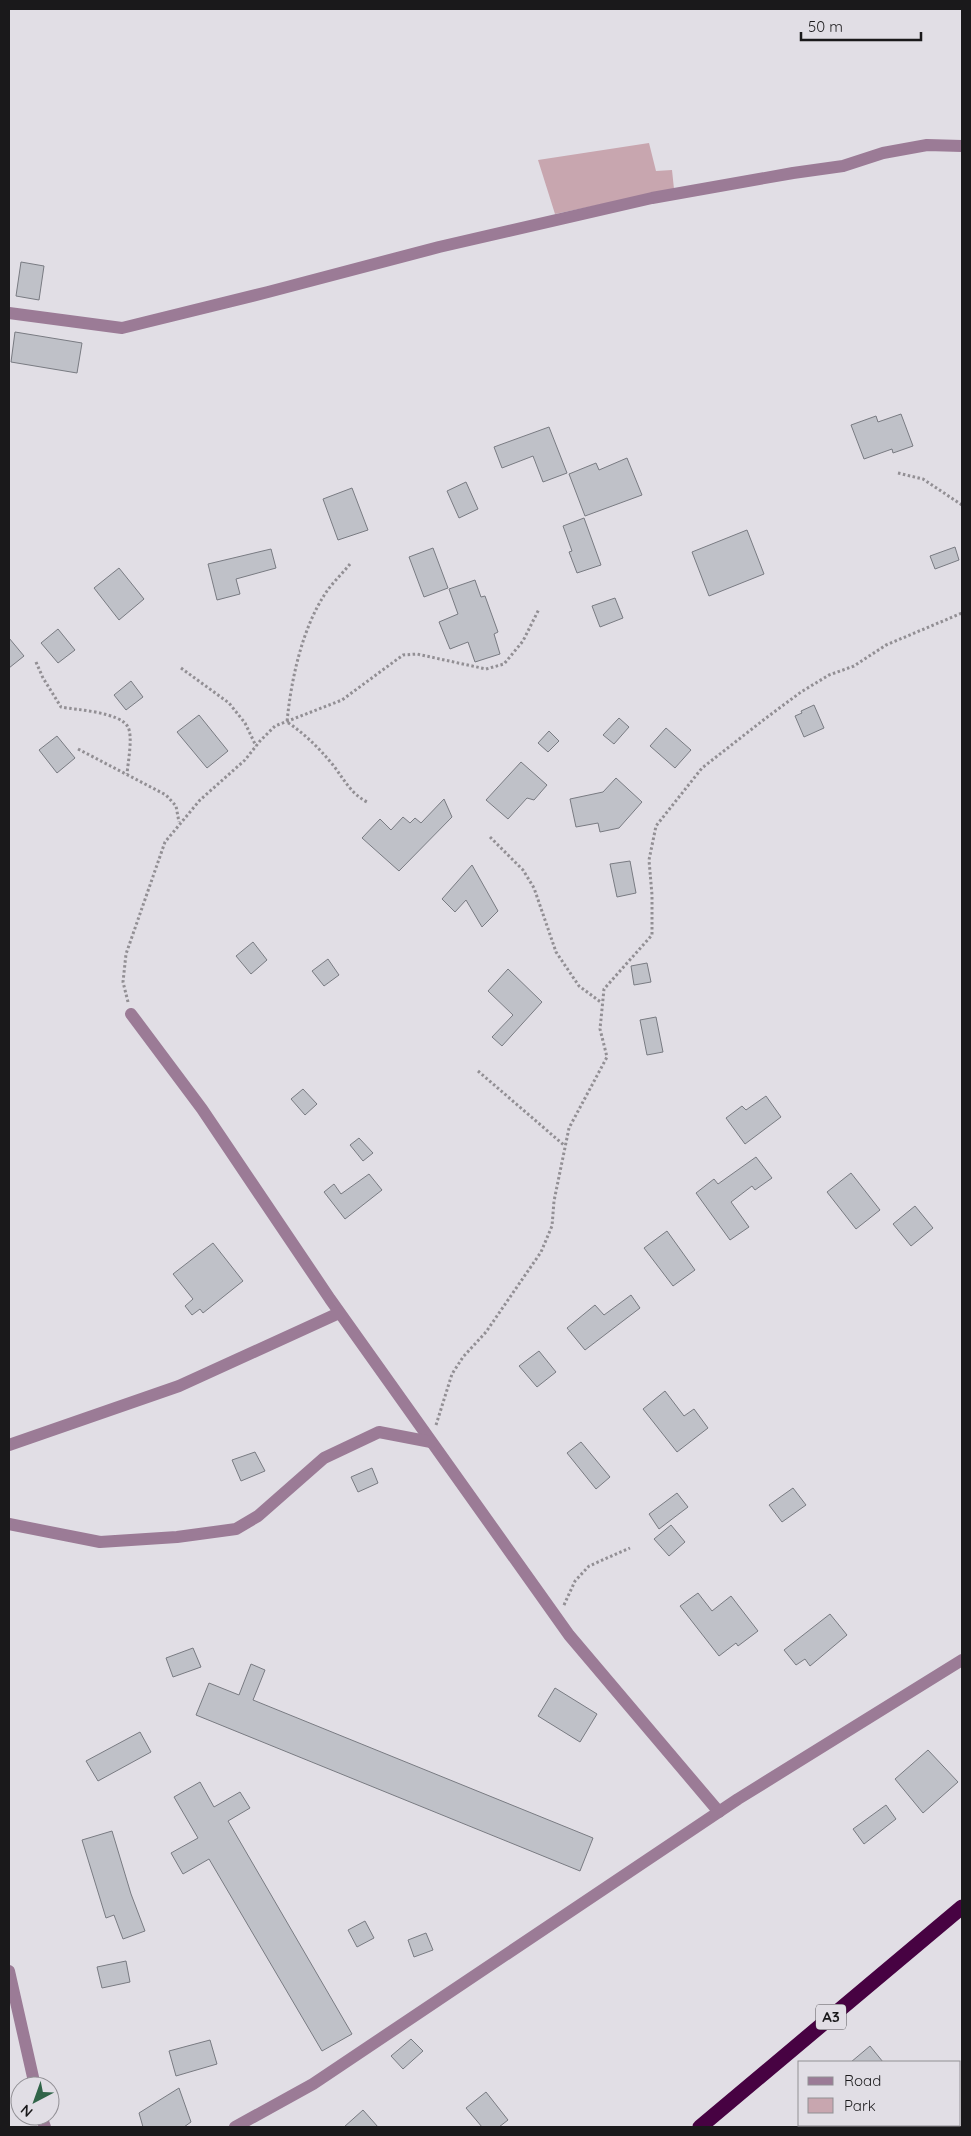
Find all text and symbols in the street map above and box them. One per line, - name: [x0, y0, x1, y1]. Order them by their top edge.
- scale bar: [801, 10, 921, 42]
- text: 50 m: [808, 17, 843, 36]
- road number: A3: [816, 2004, 846, 2030]
- legend: [798, 2061, 961, 2126]
- text: Road: [844, 2071, 881, 2090]
- north arrow: [10, 2076, 60, 2126]
- text: Park: [844, 2096, 876, 2115]
- text: N: [17, 2101, 36, 2121]

